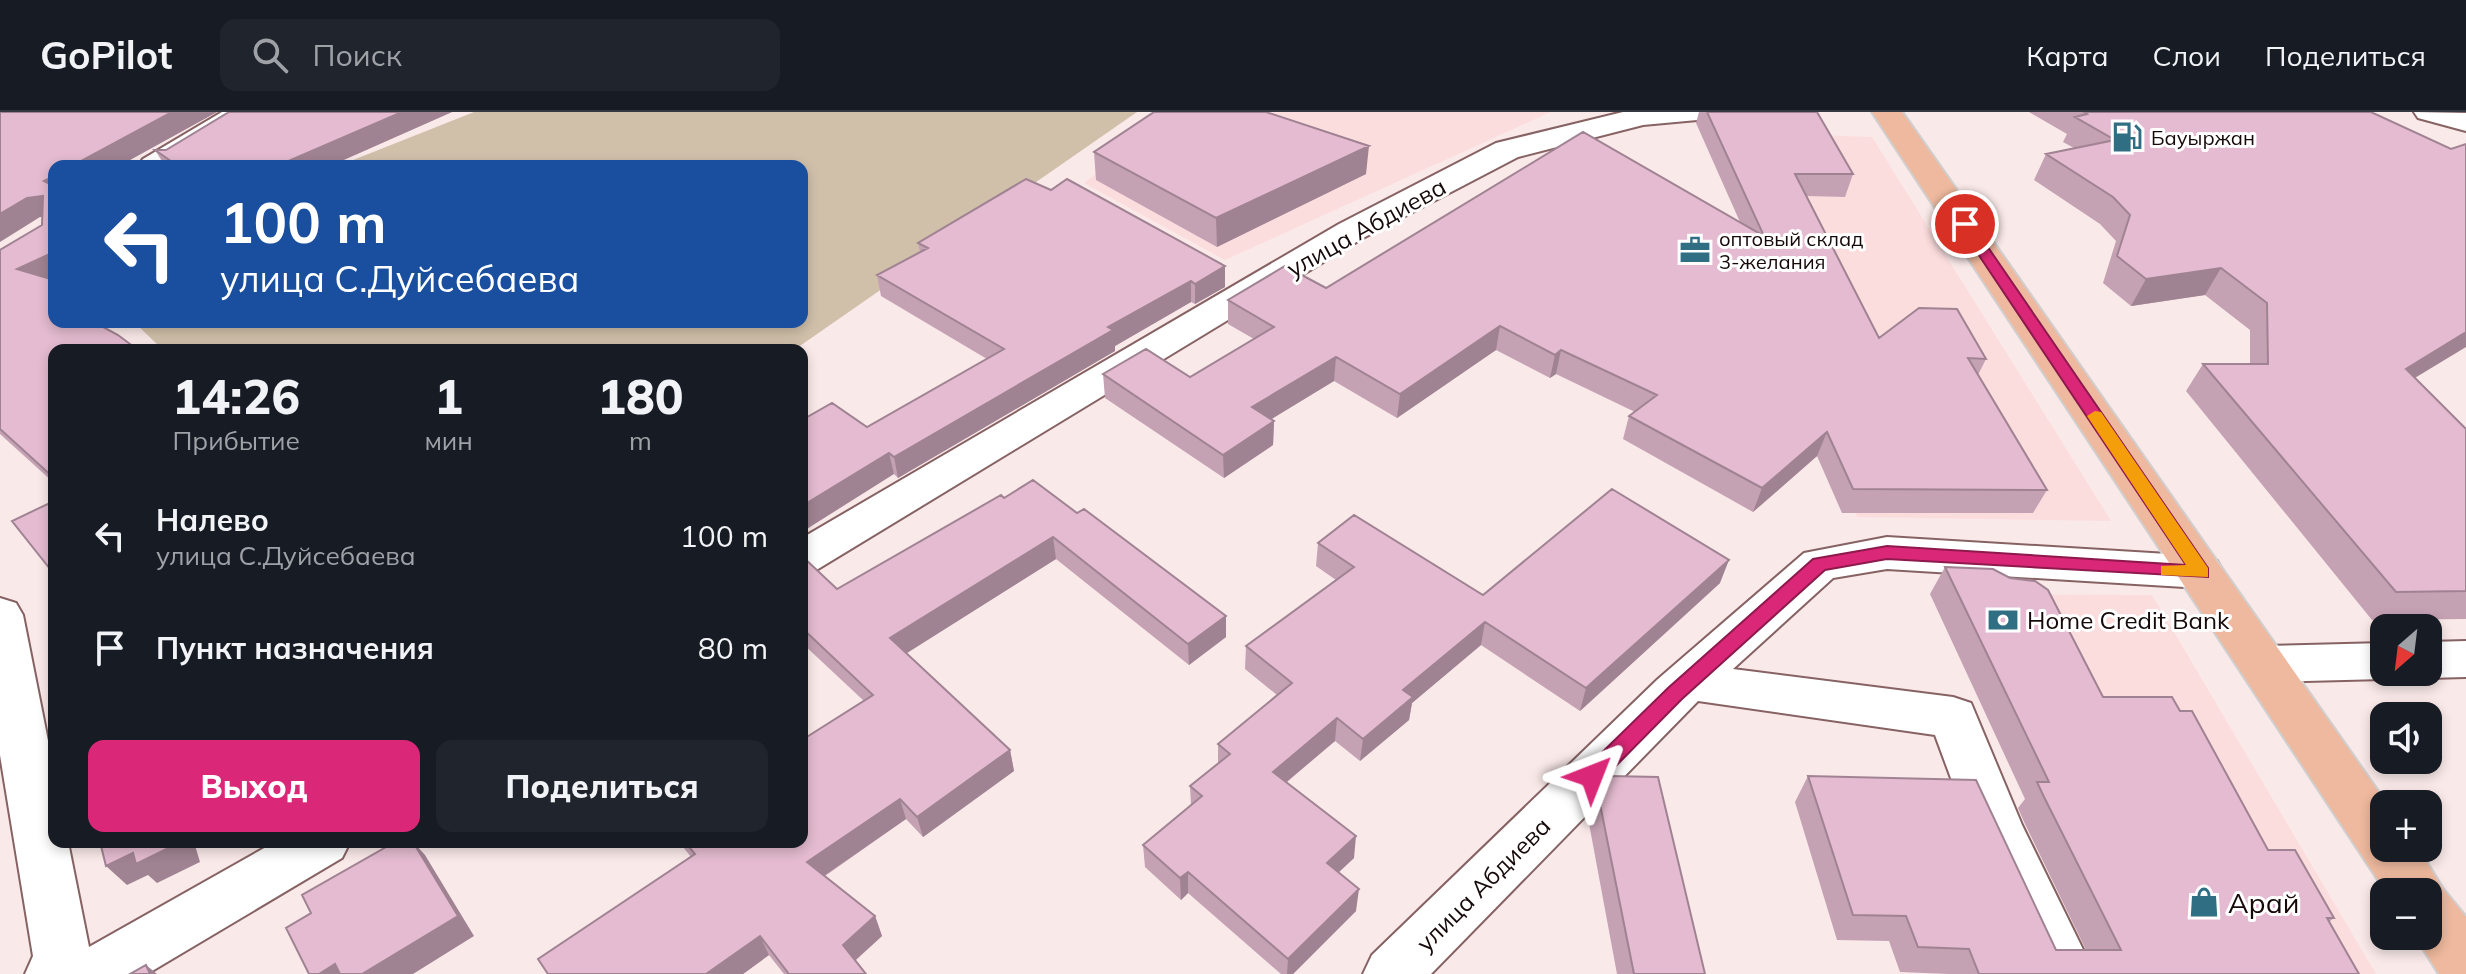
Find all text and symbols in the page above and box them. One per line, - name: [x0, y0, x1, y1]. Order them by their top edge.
- search box: [220, 19, 780, 91]
- text: GoPilot: [40, 31, 172, 79]
- icon: search: [248, 33, 292, 77]
- text: Поиск: [312, 36, 402, 74]
- text: Карта: [2026, 38, 2109, 73]
- text: Слои: [2153, 38, 2221, 73]
- text: Поделиться: [2265, 38, 2426, 73]
- fuel station icon: Бауыржан: [2110, 120, 2144, 154]
- place label: Бауыржан: [2151, 125, 2255, 150]
- street label: улица Абдиева: [1281, 171, 1451, 283]
- text: 100 m: [220, 187, 387, 257]
- pin: [1931, 190, 1999, 258]
- icon: left: [88, 192, 192, 296]
- icon: arrive: [1943, 202, 1987, 246]
- place label: оптовый склад 3-желания: [1719, 226, 1863, 274]
- office icon: оптовый склад 3-желания: [1678, 233, 1712, 267]
- text: улица С.Дуйсебаева: [220, 256, 580, 301]
- text: 14:26: [172, 366, 300, 426]
- text: 1: [434, 366, 463, 426]
- text: 180: [597, 366, 684, 426]
- text: Прибытие: [172, 424, 300, 457]
- text: мин: [424, 424, 473, 457]
- text: m: [629, 424, 652, 457]
- text: Налево: [156, 501, 269, 539]
- icon: left: [88, 514, 132, 558]
- text: 100 m: [680, 517, 768, 555]
- text: улица С.Дуйсебаева: [156, 539, 416, 572]
- bank icon: Home Credit Bank: [1986, 603, 2020, 637]
- place label: Home Credit Bank: [2027, 605, 2230, 635]
- north arrow: [2370, 614, 2442, 686]
- map controls: [2370, 614, 2442, 950]
- icon: arrive: [88, 626, 132, 670]
- text: Пункт назначения: [156, 629, 434, 667]
- text: 80 m: [698, 629, 768, 667]
- button: sound: [2370, 702, 2442, 774]
- position arrow: [1550, 734, 1634, 818]
- button: Выход: [88, 740, 420, 832]
- button: Поделиться: [436, 740, 768, 832]
- button: +: [2370, 790, 2442, 862]
- street label: улица Абдиева: [1410, 811, 1556, 957]
- button: −: [2370, 878, 2442, 950]
- shop icon: Арай: [2187, 885, 2221, 919]
- place label: Арай: [2228, 885, 2299, 920]

